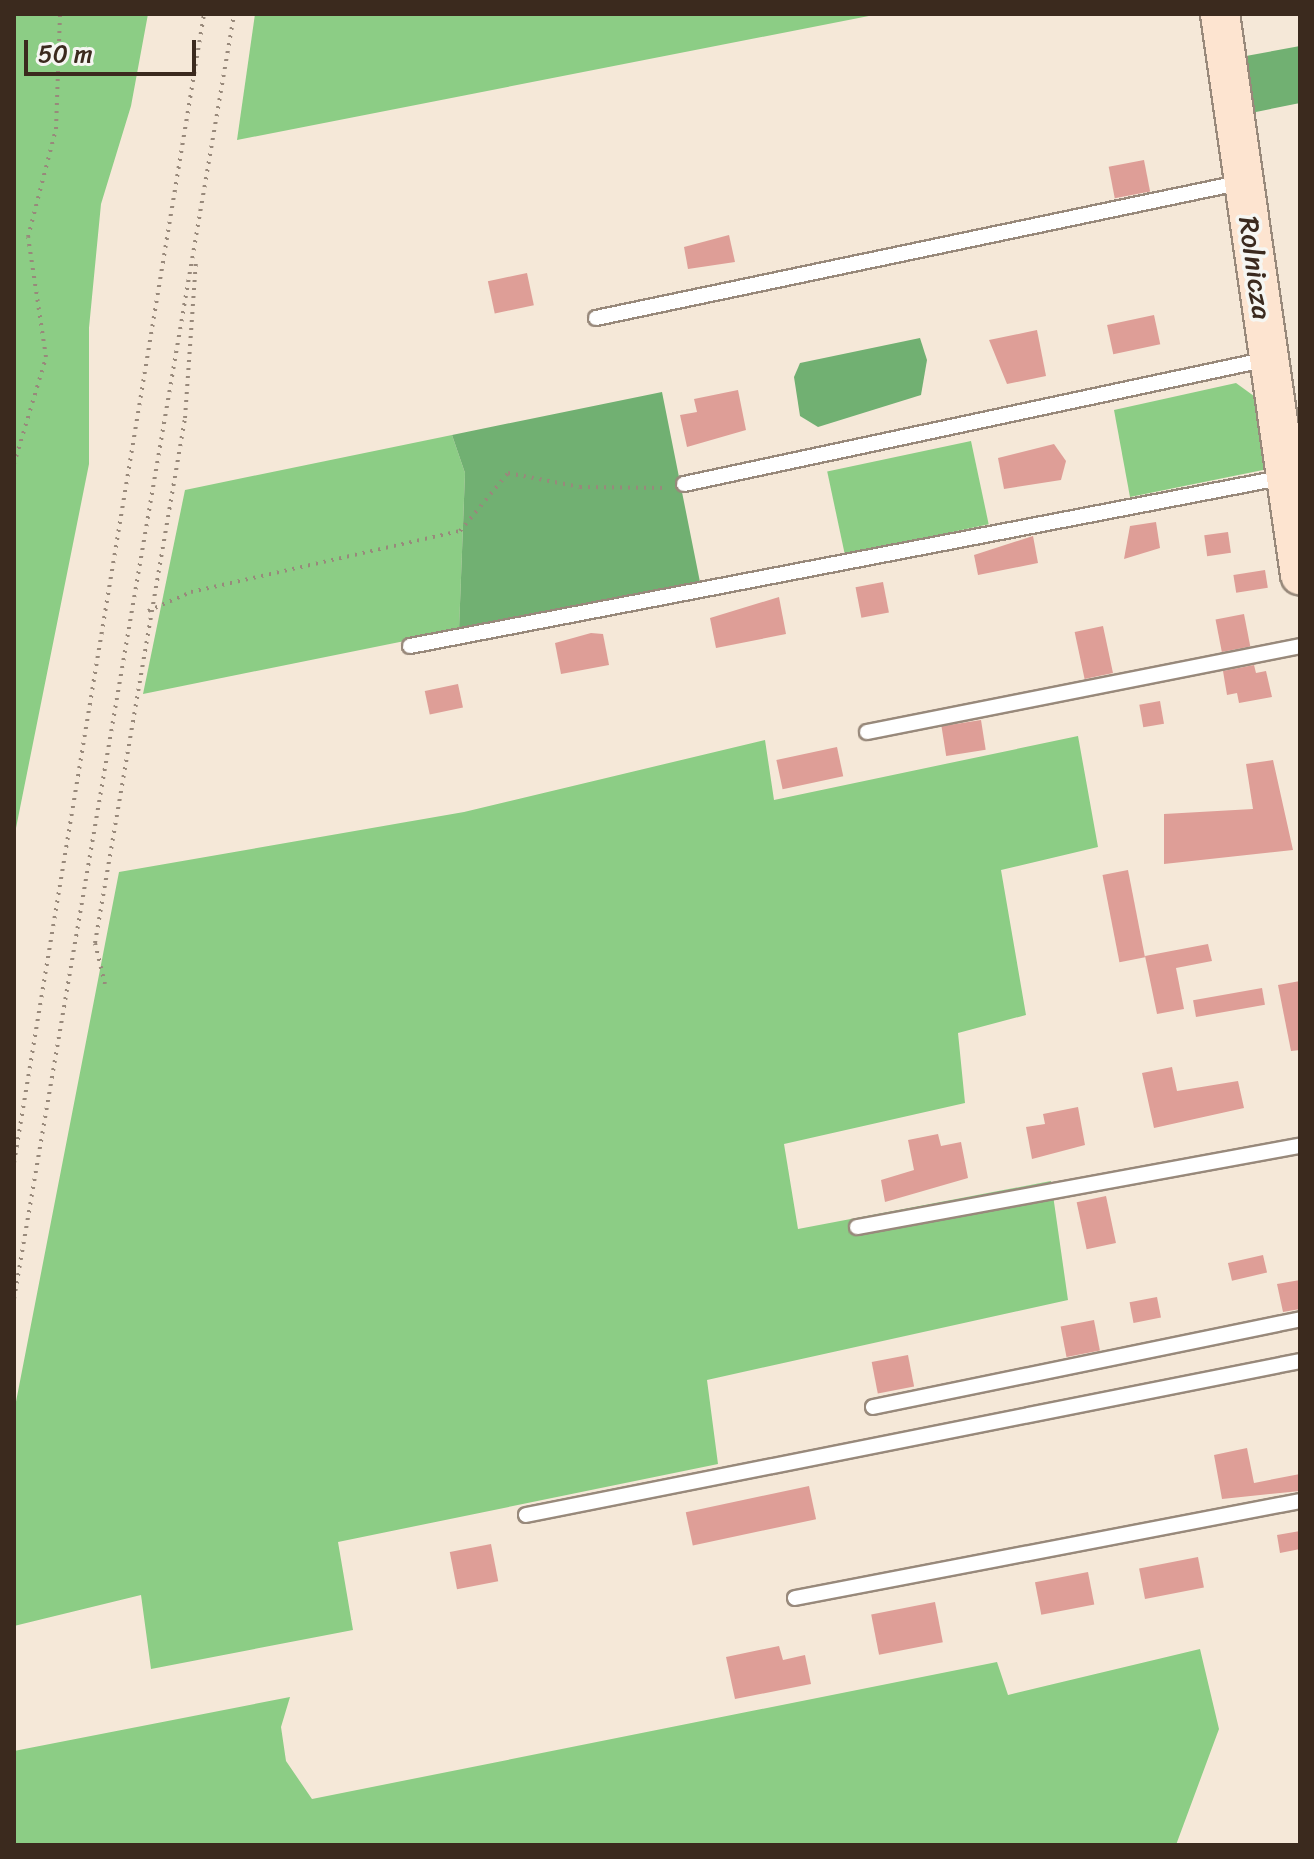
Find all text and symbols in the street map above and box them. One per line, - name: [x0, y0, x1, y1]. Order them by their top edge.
- scale bar: [28, 24, 200, 74]
- text: 50 m: [38, 33, 93, 75]
- street label: Rolnicza: [1231, 214, 1279, 322]

